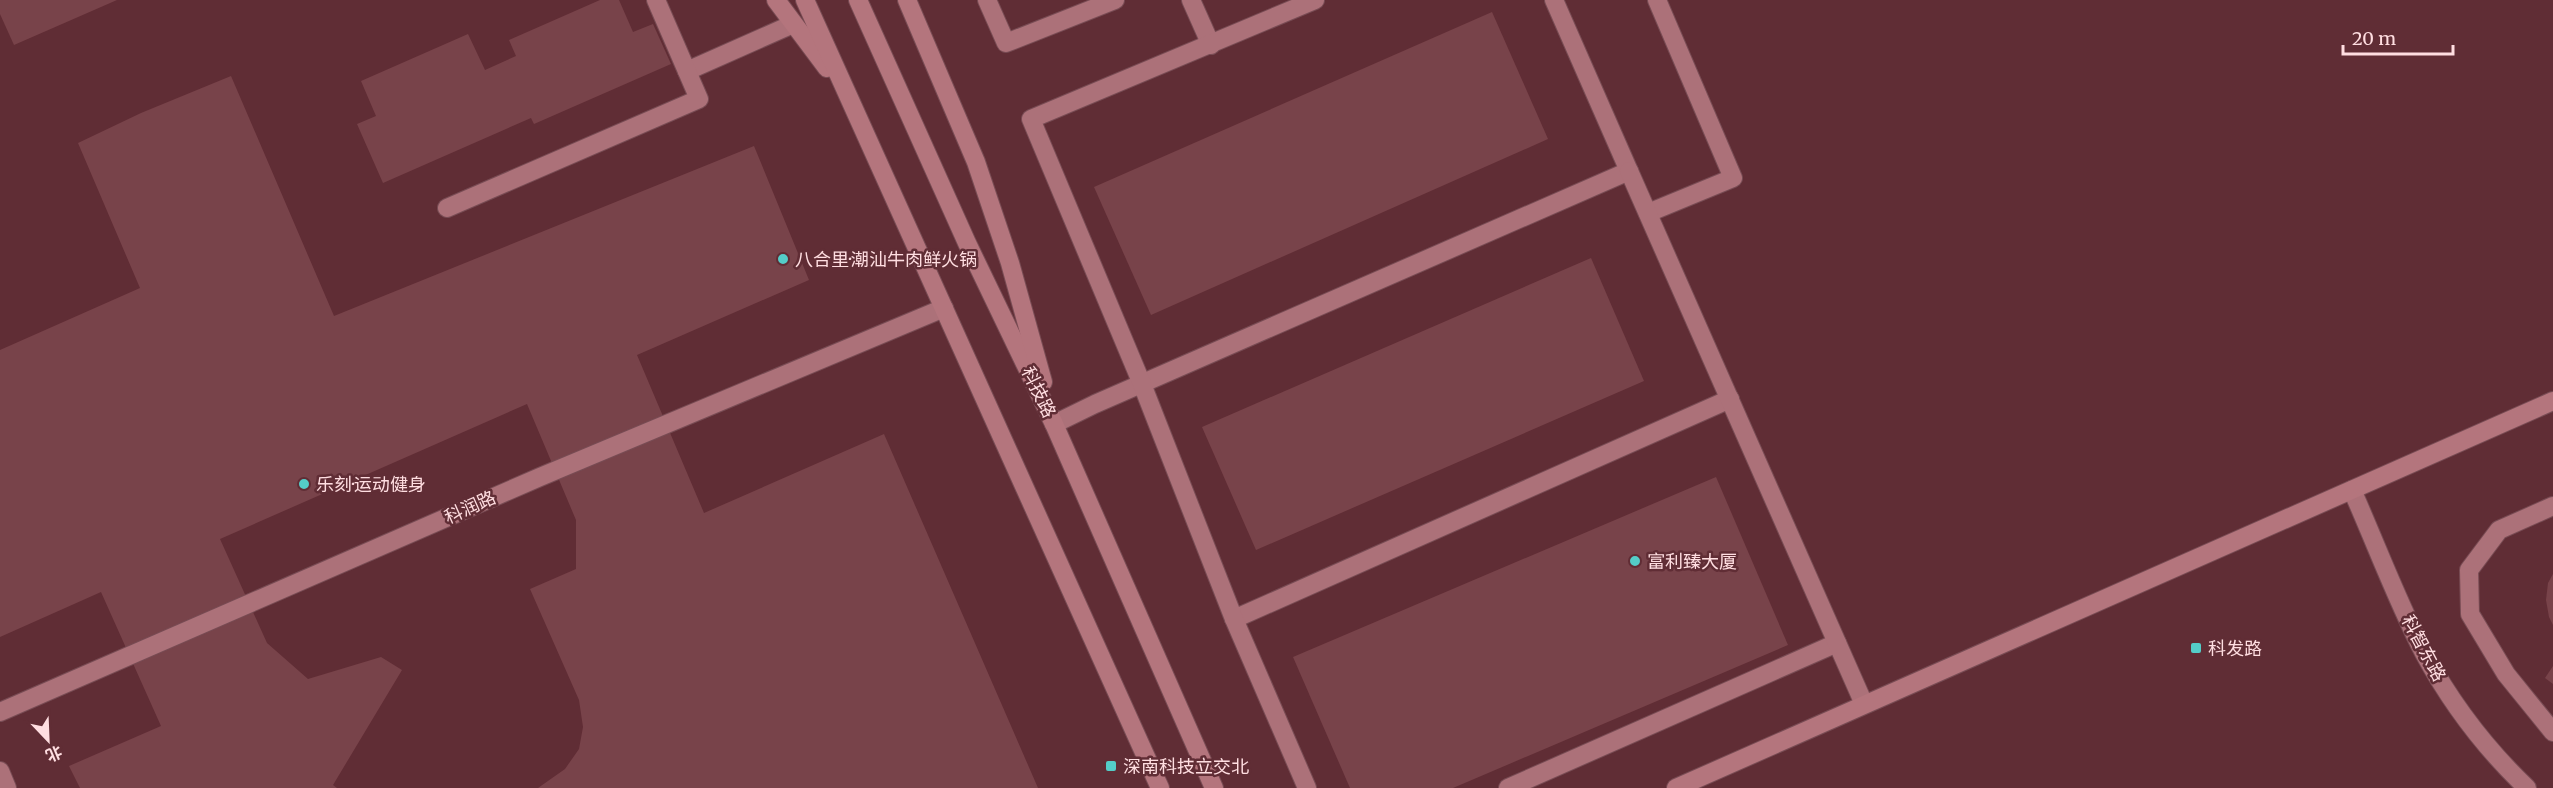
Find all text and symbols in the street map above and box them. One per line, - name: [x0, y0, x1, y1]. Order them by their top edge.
- scale bar: [2343, 18, 2452, 56]
- text: 20 m: [2352, 27, 2396, 50]
- place label: 八合里·潮汕牛肉鲜火锅: [795, 248, 977, 271]
- marker: 八合里·潮汕牛肉鲜火锅: [776, 252, 790, 266]
- street label: 科技路: [1017, 363, 1061, 421]
- place label: 乐刻·运动健身: [316, 473, 426, 496]
- marker: 乐刻·运动健身: [297, 477, 311, 491]
- street label: 科润路: [441, 486, 499, 528]
- place label: 富利臻大厦: [1647, 550, 1737, 573]
- marker: 富利臻大厦: [1628, 554, 1642, 568]
- street label: 科智东路: [2397, 611, 2451, 685]
- place label: 科发路: [2208, 637, 2262, 660]
- marker: 科发路: [2189, 641, 2203, 655]
- north arrow: [18, 710, 78, 770]
- text: 北: [43, 741, 65, 766]
- place label: 深南科技立交北: [1123, 755, 1249, 778]
- marker: 深南科技立交北: [1104, 759, 1118, 773]

